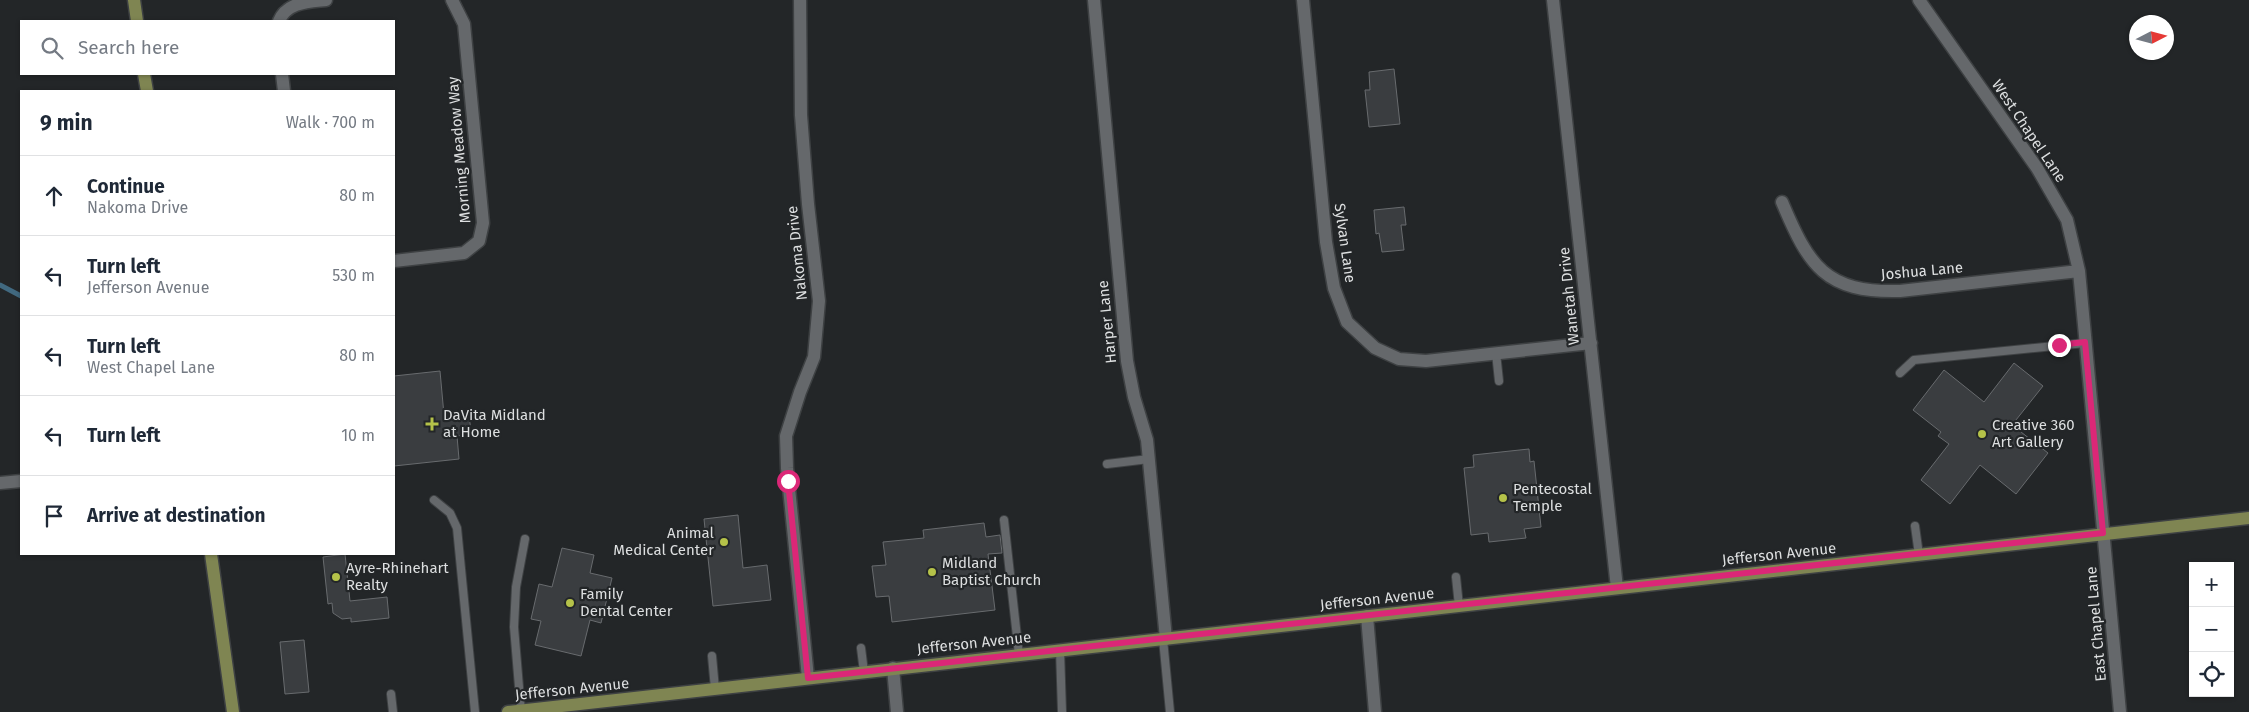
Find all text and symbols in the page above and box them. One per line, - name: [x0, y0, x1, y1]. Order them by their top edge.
- north arrow: [2129, 15, 2174, 60]
- search box: [20, 20, 395, 75]
- icon: search: [38, 34, 66, 62]
- text: Search here: [78, 36, 179, 59]
- street label: Morning Meadow Way: [444, 75, 474, 224]
- street label: West Chapel Lane: [1988, 76, 2070, 186]
- text: 9 min: [40, 110, 93, 136]
- text: Walk · 700 m: [286, 113, 375, 132]
- text: Continue: [87, 175, 165, 198]
- icon: ahead: [40, 182, 68, 210]
- text: 80 m: [339, 186, 375, 205]
- text: Nakoma Drive: [87, 198, 188, 217]
- street label: Sylvan Lane: [1331, 202, 1359, 284]
- street label: Nakoma Drive: [783, 205, 811, 301]
- street label: Wanetah Drive: [1555, 246, 1583, 346]
- text: Turn left: [87, 255, 161, 278]
- street label: Joshua Lane: [1880, 258, 1964, 284]
- icon: left: [40, 262, 68, 290]
- text: 530 m: [332, 266, 375, 285]
- text: Jefferson Avenue: [87, 278, 209, 297]
- street label: Harper Lane: [1094, 280, 1120, 364]
- route end: [2048, 334, 2071, 357]
- text: Turn left: [87, 335, 161, 358]
- icon: left: [40, 342, 68, 370]
- text: 80 m: [339, 346, 375, 365]
- text: West Chapel Lane: [87, 358, 215, 377]
- place label: DaVita Midland at Home: [443, 406, 546, 441]
- place label: Creative 360 Art Gallery: [1992, 416, 2075, 451]
- marker: DaVita Midland at Home: [425, 417, 439, 431]
- icon: left: [40, 422, 68, 450]
- text: Turn left: [87, 424, 161, 447]
- text: 10 m: [341, 426, 375, 445]
- marker: Creative 360 Art Gallery: [1976, 428, 1988, 440]
- route start: [777, 470, 800, 493]
- place label: Pentecostal Temple: [1513, 480, 1593, 515]
- marker: Pentecostal Temple: [1497, 492, 1509, 504]
- icon: arrive: [40, 502, 68, 530]
- text: Arrive at destination: [87, 504, 266, 527]
- place label: Animal Medical Center: [613, 524, 715, 559]
- marker: Animal Medical Center: [718, 536, 730, 548]
- street label: Jefferson Avenue: [1721, 539, 1837, 569]
- place label: Midland Baptist Church: [942, 554, 1041, 589]
- place label: Ayre-Rhinehart Realty: [346, 559, 449, 594]
- map controls: [2189, 562, 2234, 697]
- button: +: [2189, 562, 2234, 607]
- marker: Midland Baptist Church: [926, 566, 938, 578]
- street label: East Chapel Lane: [2082, 566, 2110, 682]
- marker: Ayre-Rhinehart Realty: [330, 571, 342, 583]
- street label: Jefferson Avenue: [1319, 584, 1435, 614]
- place label: Family Dental Center: [580, 585, 673, 620]
- marker: Family Dental Center: [564, 597, 576, 609]
- button: −: [2189, 607, 2234, 652]
- street label: Jefferson Avenue: [916, 628, 1032, 658]
- button: locate: [2189, 652, 2234, 697]
- street label: Jefferson Avenue: [514, 674, 630, 704]

